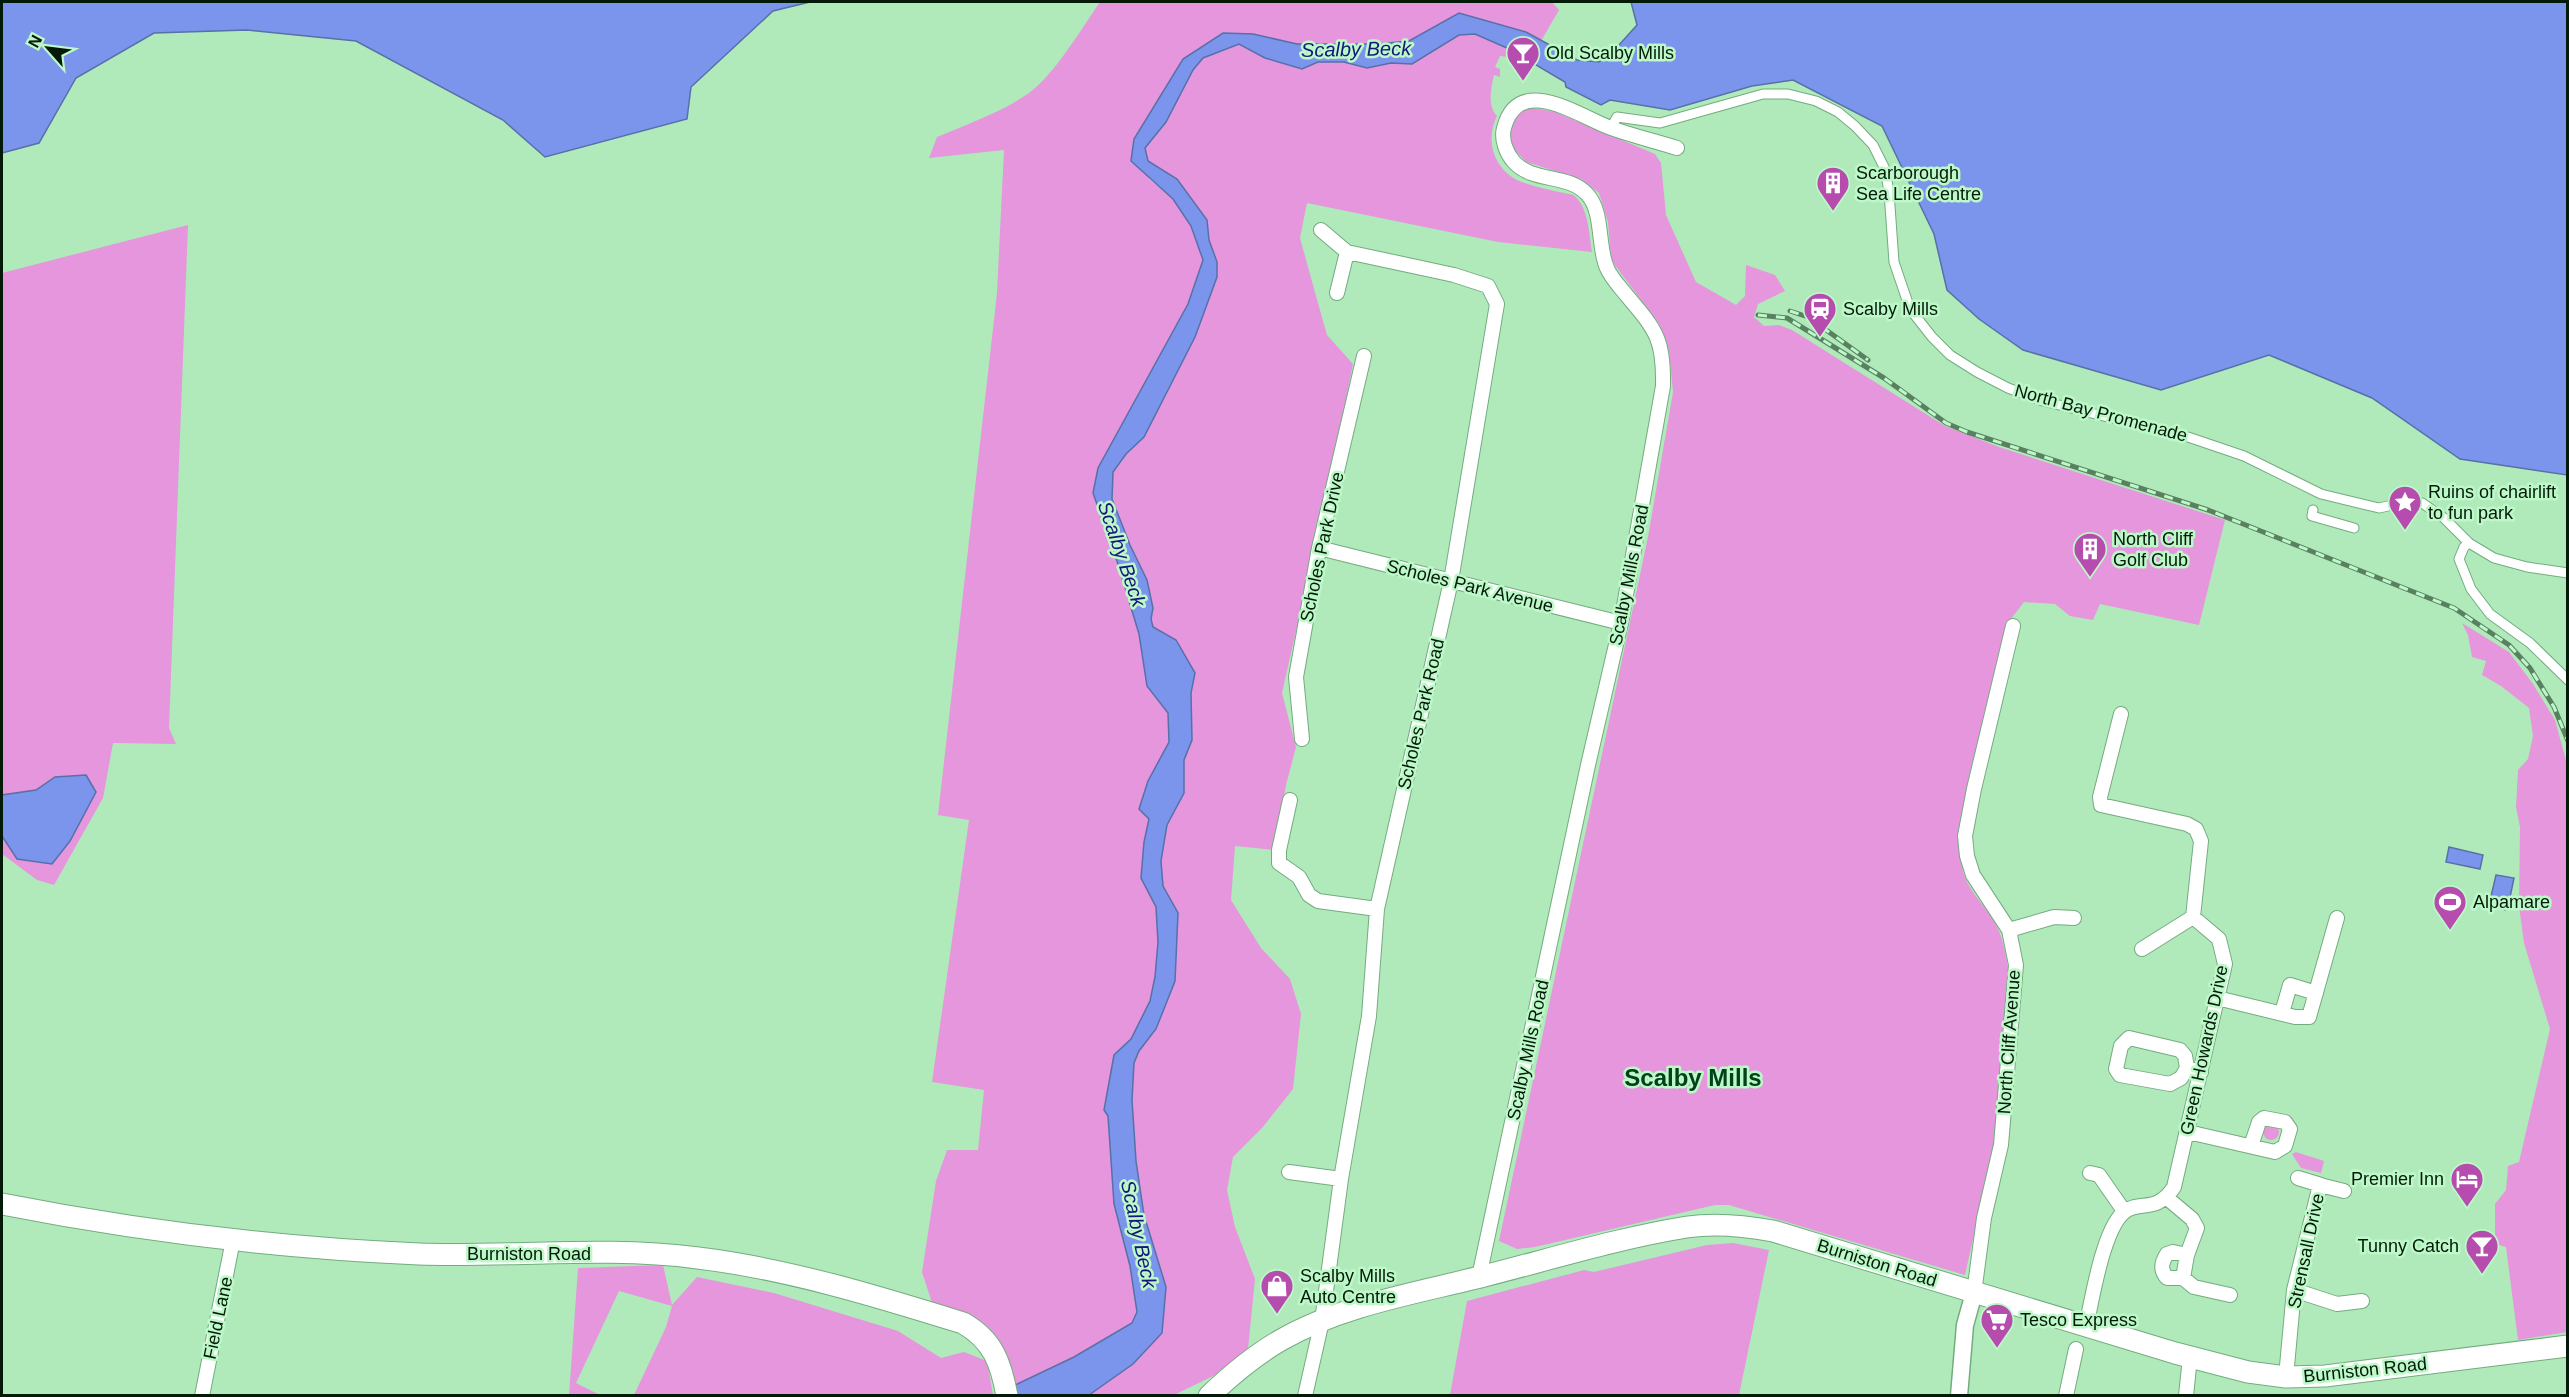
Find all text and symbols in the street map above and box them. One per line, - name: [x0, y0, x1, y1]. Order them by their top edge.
- north arrow: [18, 18, 78, 78]
- text: N: [25, 32, 45, 50]
- bar icon: Old Scalby Mills: [1505, 35, 1541, 82]
- water label: Scalby Beck: [1301, 37, 1412, 61]
- place label: Old Scalby Mills: [1546, 43, 1674, 63]
- place label: Scarborough Sea Life Centre: [1856, 163, 1981, 204]
- building icon: Scarborough Sea Life Centre: [1815, 165, 1851, 212]
- station icon: Scalby Mills: [1802, 291, 1838, 338]
- place label: Scalby Mills: [1843, 299, 1938, 319]
- street label: North Bay Promenade: [2012, 380, 2190, 446]
- street label: Scholes Park Drive: [1296, 470, 1348, 624]
- place label: Ruins of chairlift to fun park: [2428, 482, 2556, 523]
- place icon: Ruins of chairlift to fun park: [2387, 484, 2423, 531]
- water label: Scalby Beck: [1094, 498, 1151, 611]
- street label: Scalby Mills Road: [1606, 503, 1652, 647]
- place label: North Cliff Golf Club: [2113, 529, 2194, 570]
- building icon: North Cliff Golf Club: [2072, 531, 2108, 578]
- street label: Scholes Park Avenue: [1385, 556, 1555, 616]
- street label: Scholes Park Road: [1394, 637, 1448, 791]
- sports icon: Alpamare: [2432, 884, 2468, 931]
- place label: Alpamare: [2473, 892, 2550, 912]
- street label: Green Howards Drive: [2176, 963, 2232, 1137]
- street label: North Cliff Avenue: [1994, 969, 2024, 1115]
- street label: Scalby Mills Road: [1503, 978, 1553, 1122]
- district label: Scalby Mills: [1624, 1064, 1762, 1091]
- hotel icon: Premier Inn: [2449, 1161, 2485, 1208]
- place label: Premier Inn: [2351, 1169, 2444, 1189]
- water label: Scalby Beck: [1117, 1178, 1161, 1291]
- street label: Strensall Drive: [2284, 1192, 2328, 1310]
- bar icon: Tunny Catch: [2464, 1228, 2500, 1275]
- street label: Burniston Road: [1815, 1235, 1939, 1291]
- place label: Tunny Catch: [2358, 1236, 2459, 1256]
- street label: Burniston Road: [467, 1244, 591, 1264]
- place label: Scalby Mills Auto Centre: [1300, 1266, 1396, 1307]
- shop icon: Scalby Mills Auto Centre: [1259, 1268, 1295, 1315]
- street label: Field Lane: [199, 1275, 237, 1361]
- supermarket icon: Tesco Express: [1979, 1302, 2015, 1349]
- place label: Tesco Express: [2020, 1310, 2137, 1330]
- street label: Burniston Road: [2302, 1354, 2428, 1386]

